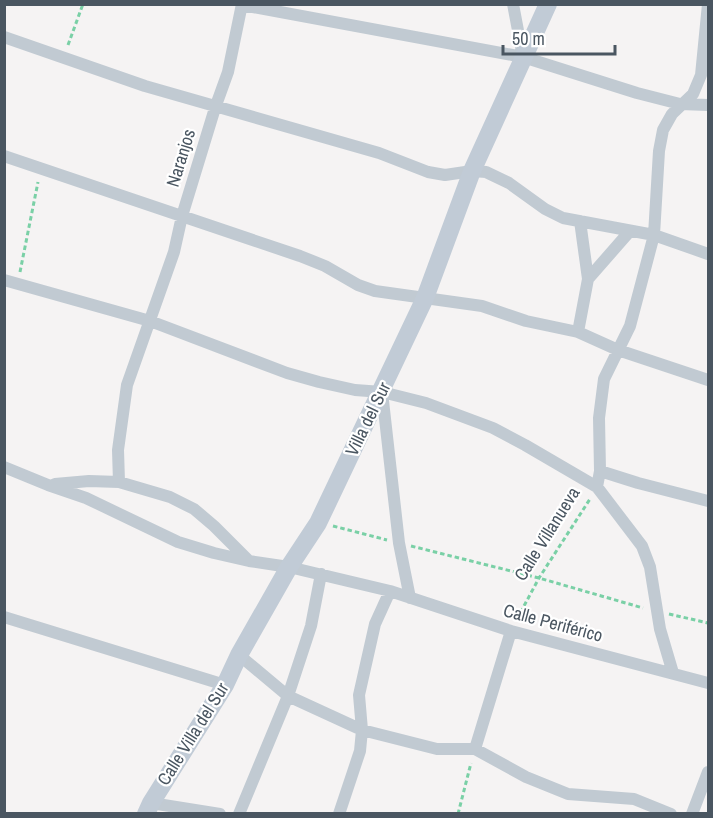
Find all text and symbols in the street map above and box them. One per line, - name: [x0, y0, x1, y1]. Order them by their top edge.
- scale bar: [503, 18, 616, 56]
- text: 50 m: [512, 26, 545, 51]
- street label: Naranjos: [160, 126, 201, 190]
- street label: Villa del Sur: [339, 378, 396, 460]
- street label: Calle Villanueva: [508, 482, 585, 585]
- street label: Calle Periférico: [501, 597, 605, 648]
- street label: Calle Villa del Sur: [151, 677, 234, 790]

